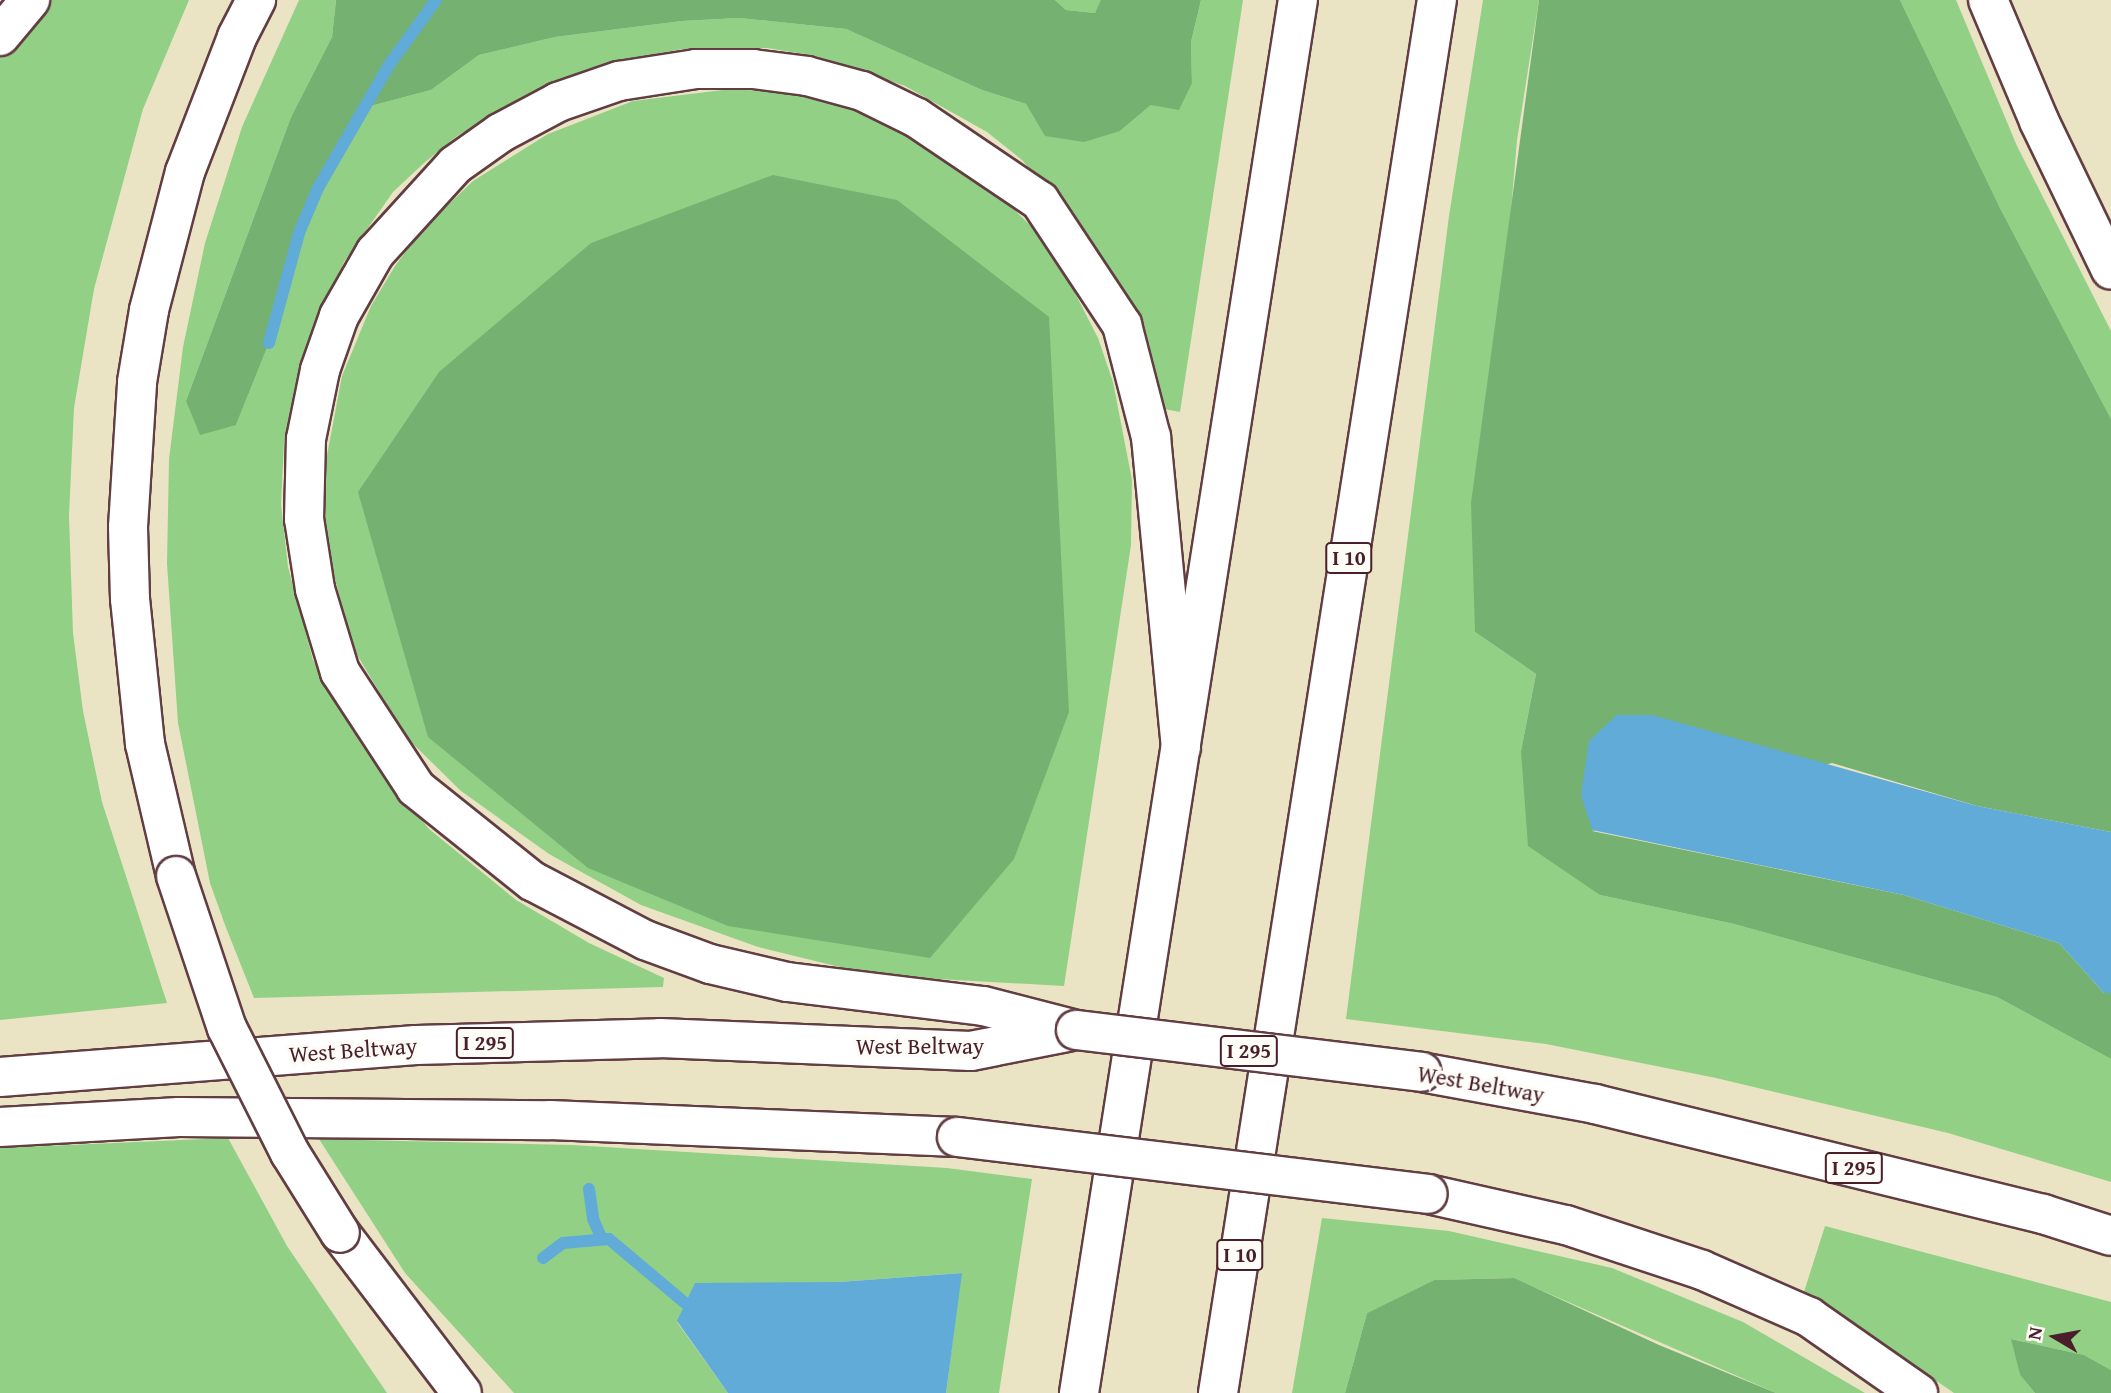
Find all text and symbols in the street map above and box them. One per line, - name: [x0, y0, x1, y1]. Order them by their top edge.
- road number: I 10: [1324, 540, 1374, 576]
- road number: I 295: [455, 1026, 515, 1060]
- street label: West Beltway: [288, 1032, 418, 1068]
- street label: West Beltway: [856, 1032, 984, 1060]
- road number: I 295: [1219, 1034, 1279, 1068]
- street label: West Beltway: [1415, 1059, 1547, 1109]
- road number: I 295: [1824, 1150, 1884, 1186]
- road number: I 10: [1216, 1238, 1264, 1272]
- north arrow: [2020, 1302, 2090, 1372]
- text: N: [2019, 1325, 2049, 1342]

